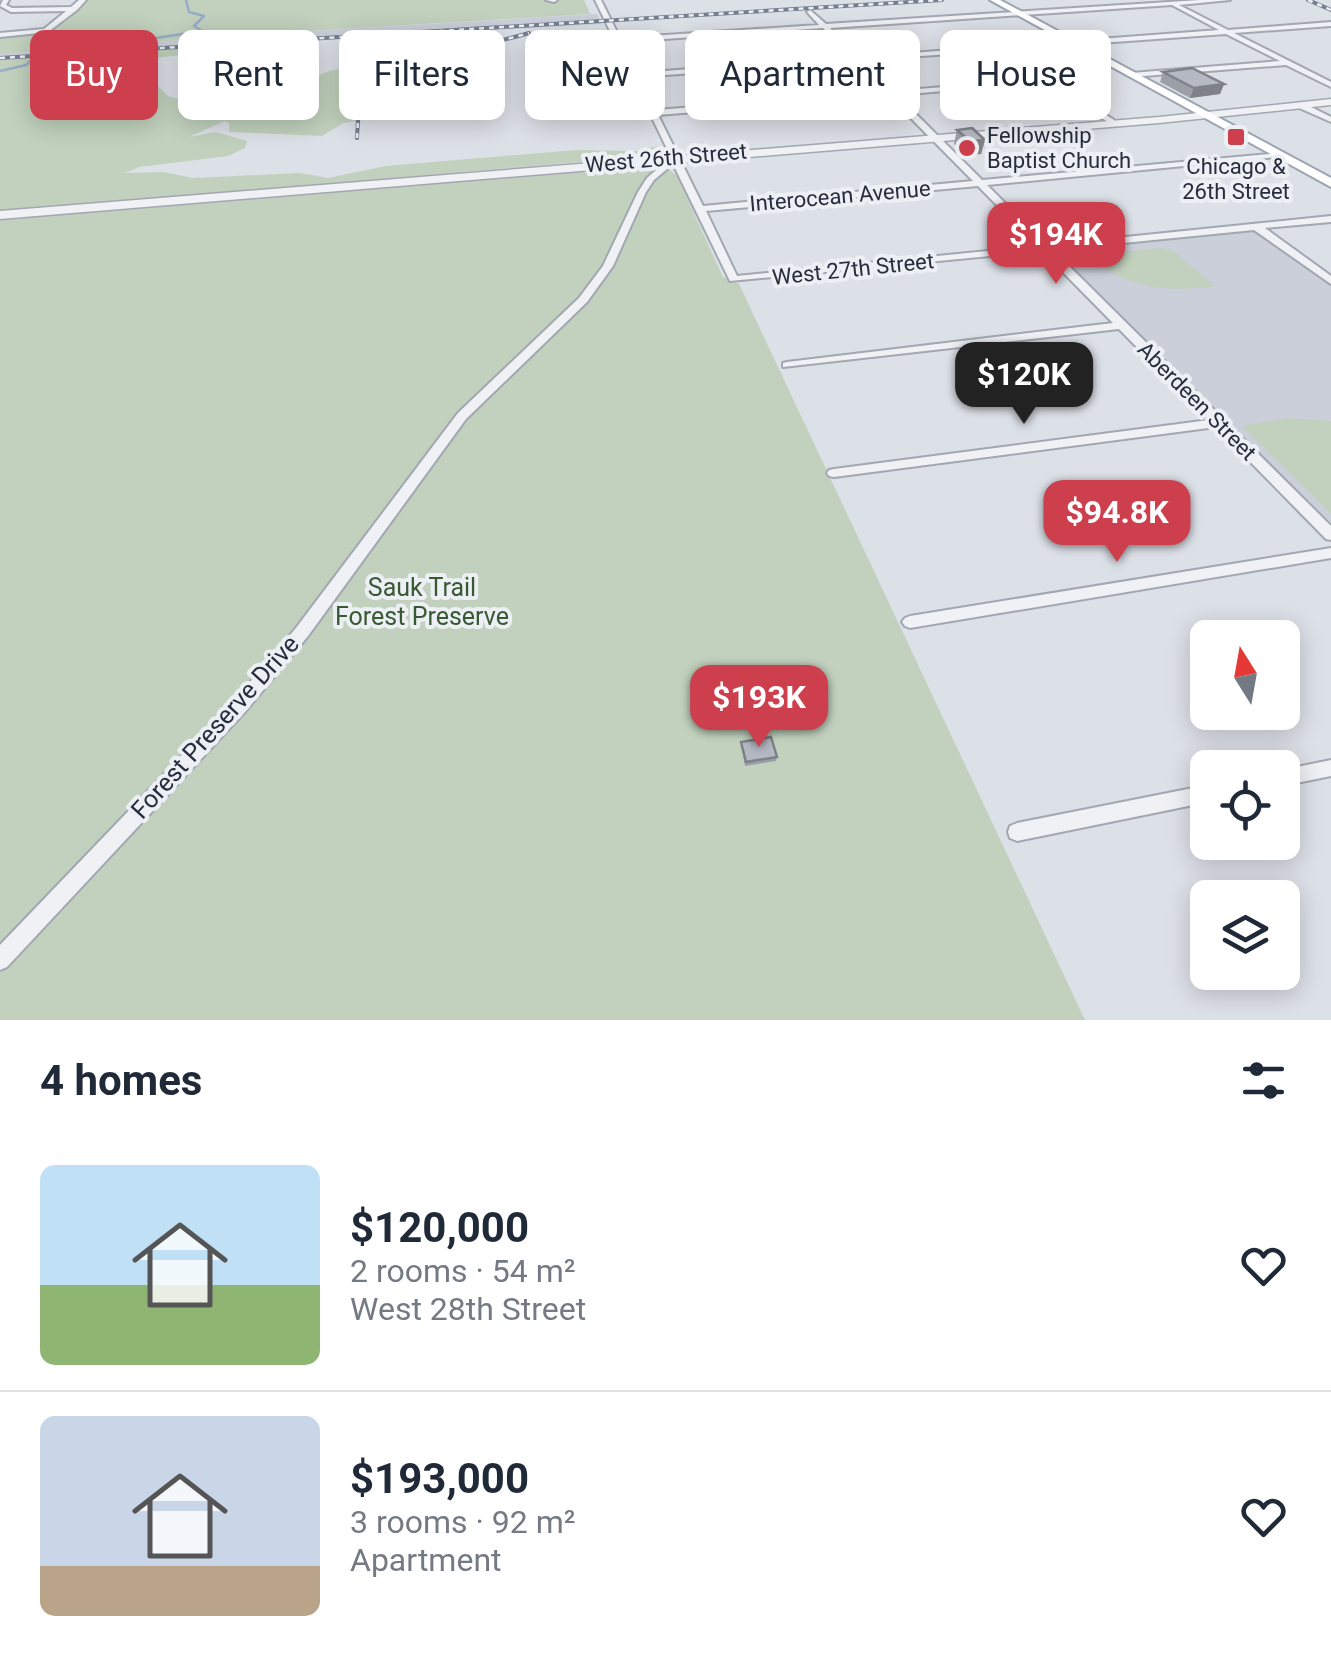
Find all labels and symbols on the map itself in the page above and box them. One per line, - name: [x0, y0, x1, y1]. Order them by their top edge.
- place label: Fellowship Baptist Church: [987, 123, 1131, 173]
- marker: Chicago & 26th Street: [1225, 126, 1247, 148]
- marker: Fellowship Baptist Church: [956, 137, 978, 159]
- street label: West 26th Street: [584, 138, 748, 178]
- place label: Chicago & 26th Street: [1182, 154, 1290, 204]
- street label: Interocean Avenue: [749, 176, 931, 216]
- pin: $194K: [986, 202, 1126, 287]
- street label: West 27th Street: [771, 248, 935, 290]
- street label: Aberdeen Street: [1133, 337, 1261, 465]
- pin: $120K: [954, 342, 1094, 427]
- pin: $94.8K: [1036, 480, 1198, 565]
- park label: Sauk Trail Forest Preserve: [335, 573, 509, 631]
- north arrow: [1190, 620, 1300, 730]
- street label: Forest Preserve Drive: [125, 629, 305, 825]
- pin: $193K: [689, 665, 829, 750]

